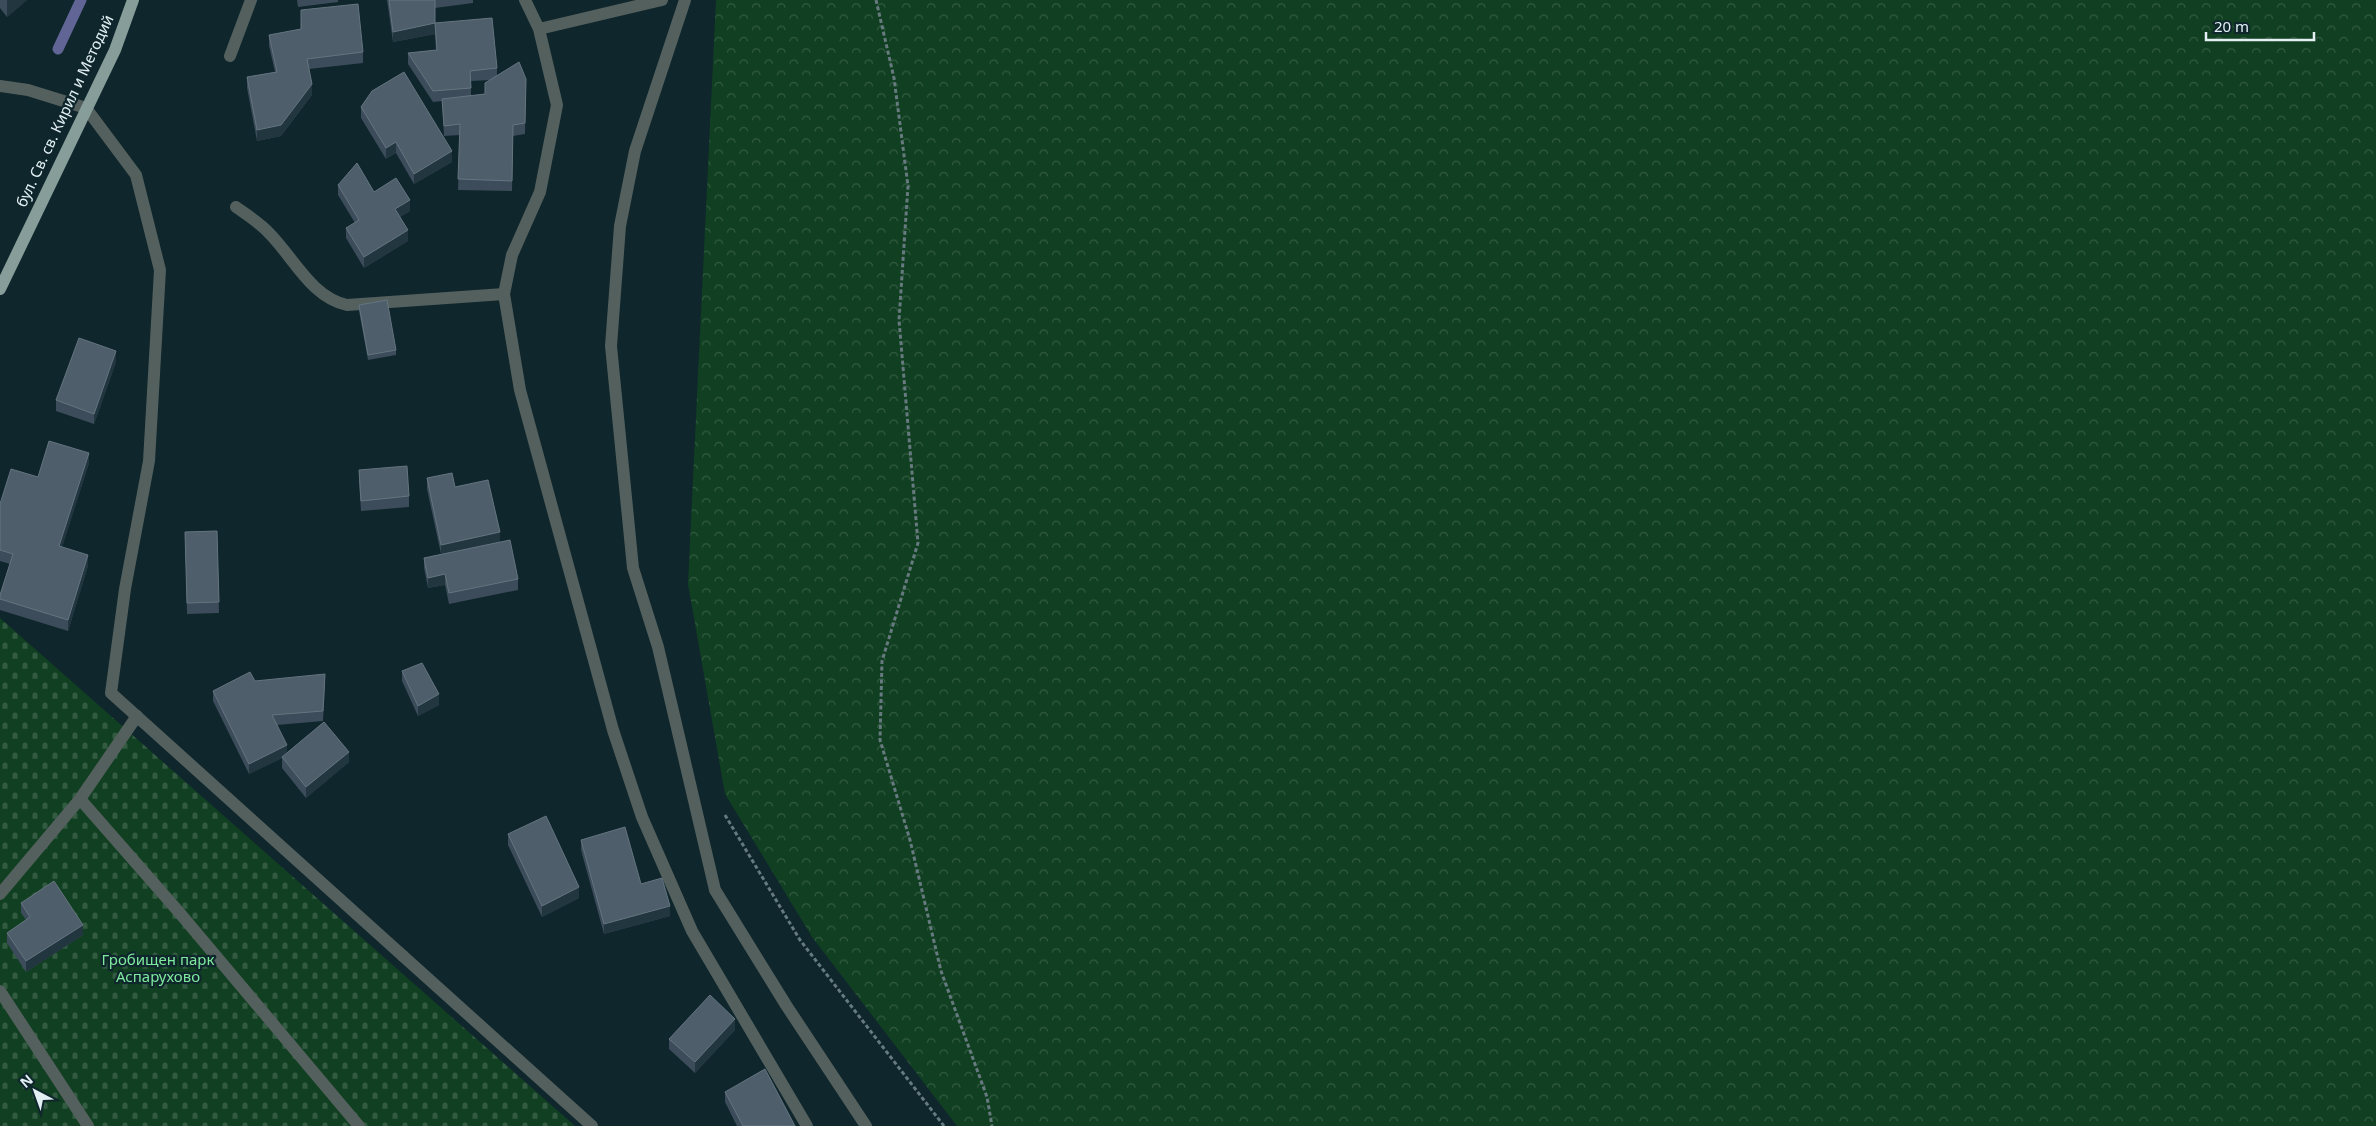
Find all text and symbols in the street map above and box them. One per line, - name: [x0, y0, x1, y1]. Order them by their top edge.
- scale bar: [2206, 10, 2314, 42]
- street label: бул. Св. св. Кирил и Методий: [11, 11, 118, 210]
- text: 20 m: [2214, 16, 2249, 36]
- park label: Гробищен парк Аспарухово: [102, 949, 214, 986]
- north arrow: [10, 1066, 60, 1116]
- text: N: [16, 1070, 37, 1092]

